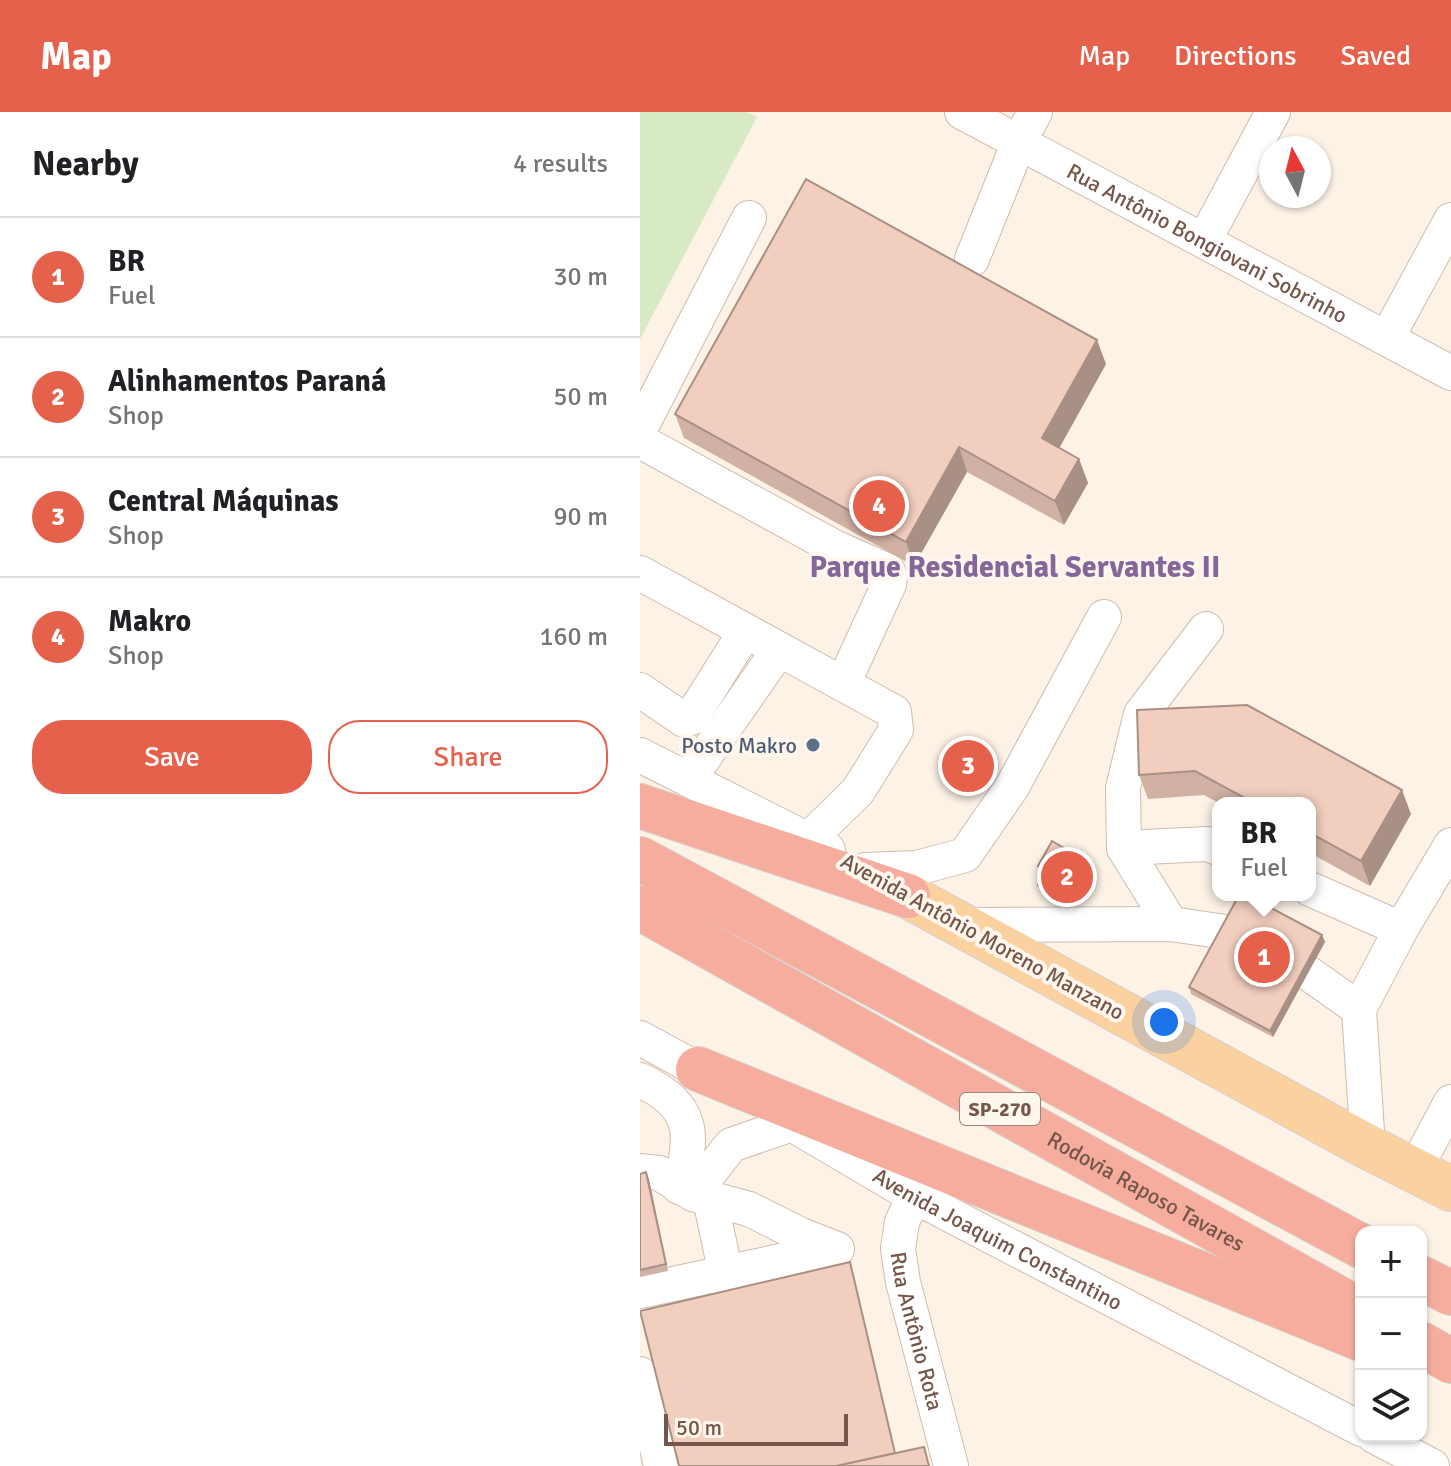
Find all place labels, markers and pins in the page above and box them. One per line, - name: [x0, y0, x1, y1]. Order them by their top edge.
- pin: 4: [853, 476, 905, 536]
- place label: Posto Makro: [681, 732, 797, 759]
- marker: Posto Makro: [804, 736, 822, 754]
- pin: 3: [942, 736, 994, 796]
- pin: 2: [1041, 847, 1093, 907]
- pin: 1: [1238, 927, 1290, 987]

